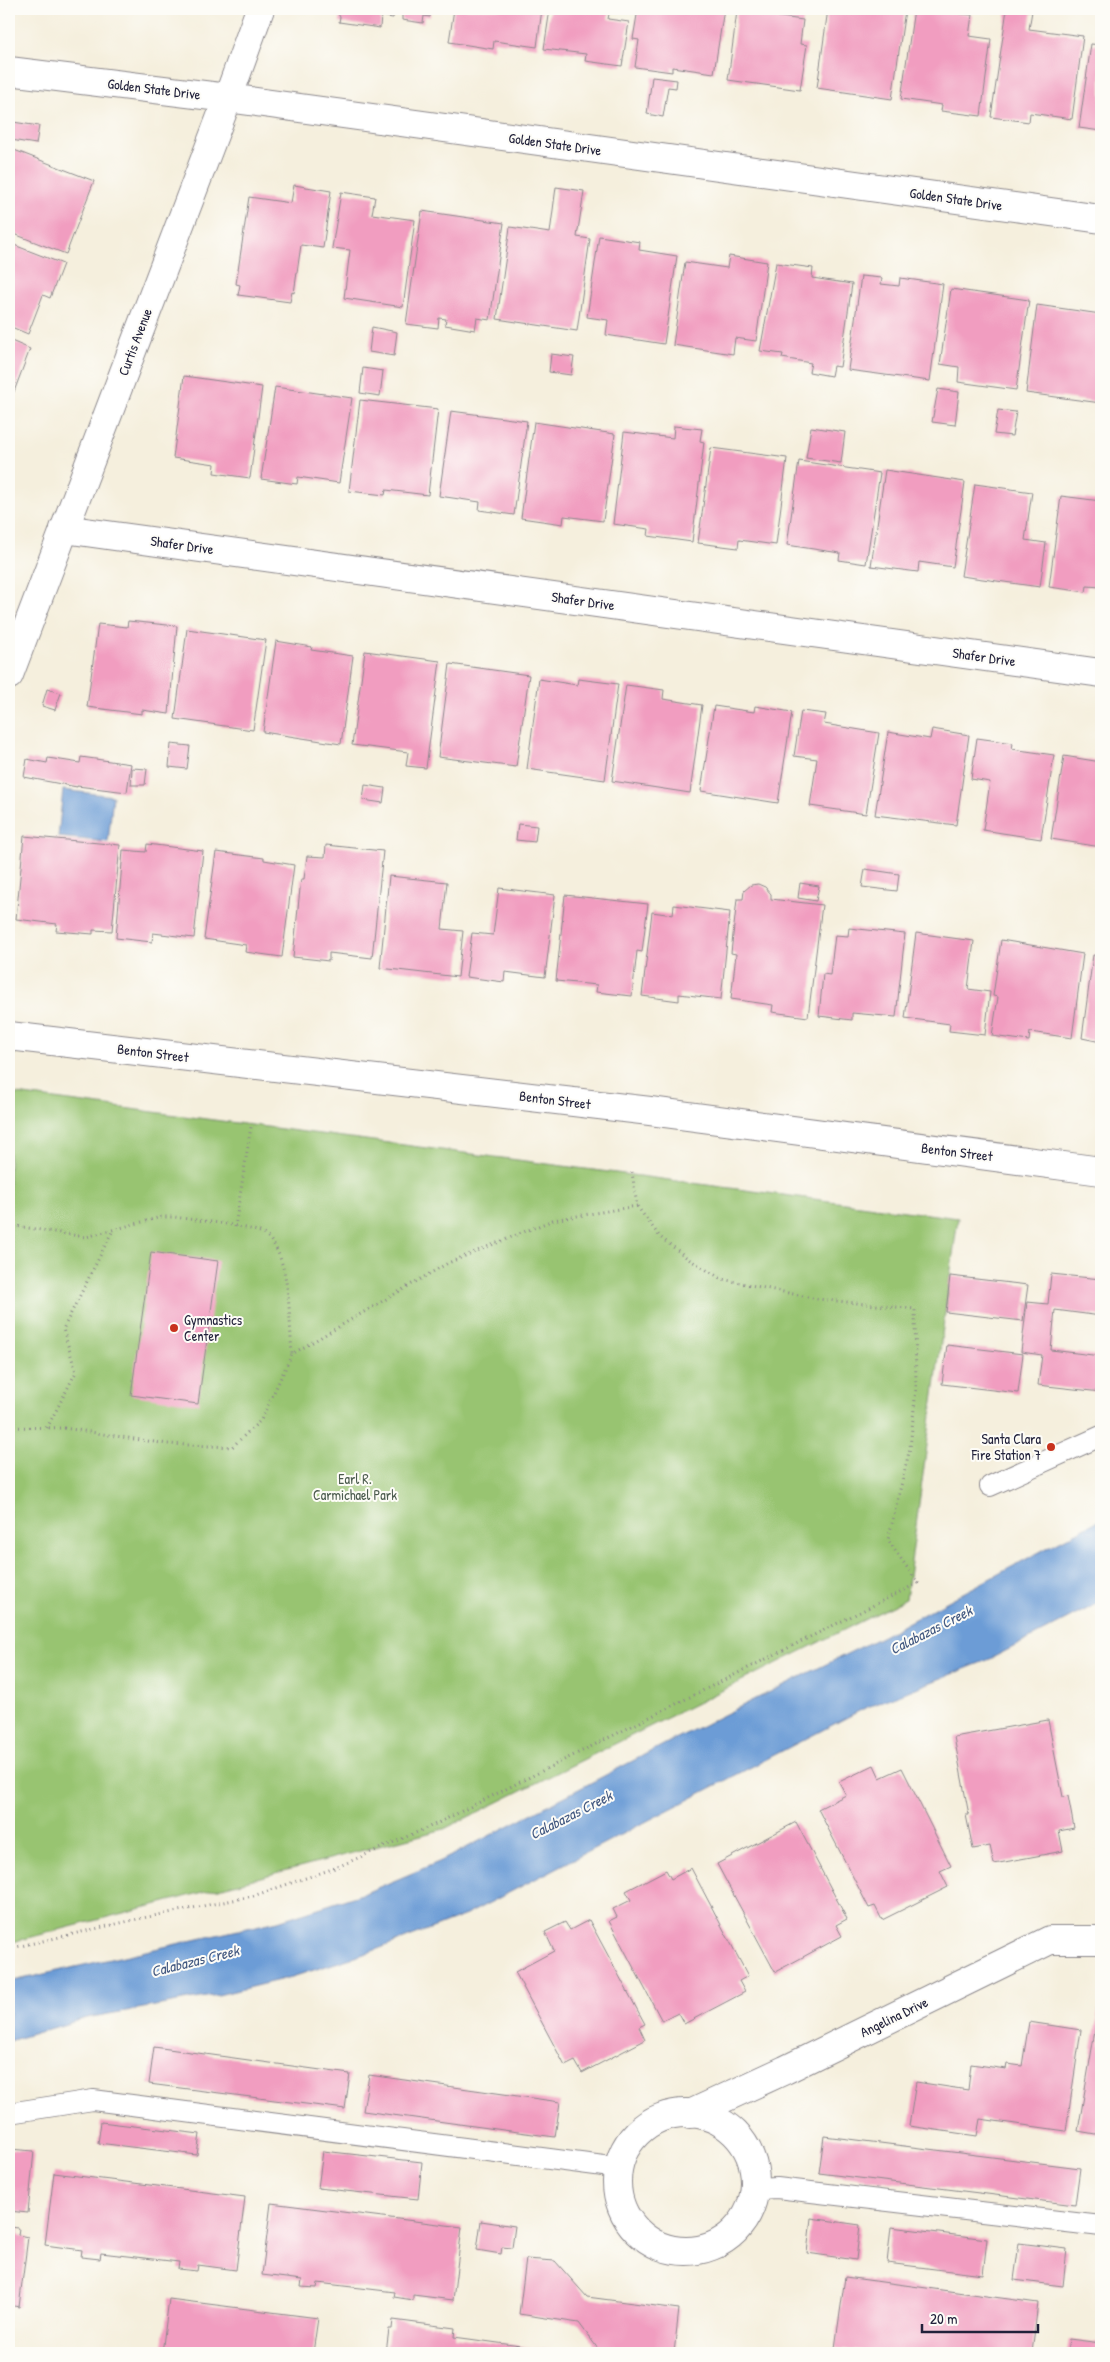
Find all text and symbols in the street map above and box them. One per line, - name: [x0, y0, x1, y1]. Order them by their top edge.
- street label: Golden State Drive: [107, 73, 202, 104]
- street label: Golden State Drive: [508, 128, 603, 159]
- street label: Golden State Drive: [909, 183, 1004, 214]
- street label: Curtis Avenue: [113, 305, 156, 378]
- street label: Shafer Drive: [149, 531, 215, 558]
- street label: Shafer Drive: [550, 587, 616, 614]
- street label: Shafer Drive: [951, 643, 1017, 670]
- street label: Benton Street: [116, 1039, 190, 1066]
- street label: Benton Street: [518, 1086, 592, 1113]
- street label: Benton Street: [920, 1138, 994, 1165]
- place label: Gymnastics Center: [184, 1310, 242, 1345]
- marker: Gymnastics Center: [168, 1322, 180, 1334]
- place label: Santa Clara Fire Station 7: [971, 1429, 1042, 1464]
- marker: Santa Clara Fire Station 7: [1045, 1441, 1057, 1453]
- park label: Earl R. Carmichael Park: [313, 1469, 397, 1504]
- water label: Calabazas Creek: [886, 1599, 977, 1659]
- water label: Calabazas Creek: [526, 1784, 617, 1844]
- water label: Calabazas Creek: [149, 1939, 243, 1982]
- street label: Angelina Drive: [857, 1992, 932, 2042]
- scale bar: [922, 2302, 1039, 2334]
- text: 20 m: [930, 2308, 957, 2329]

